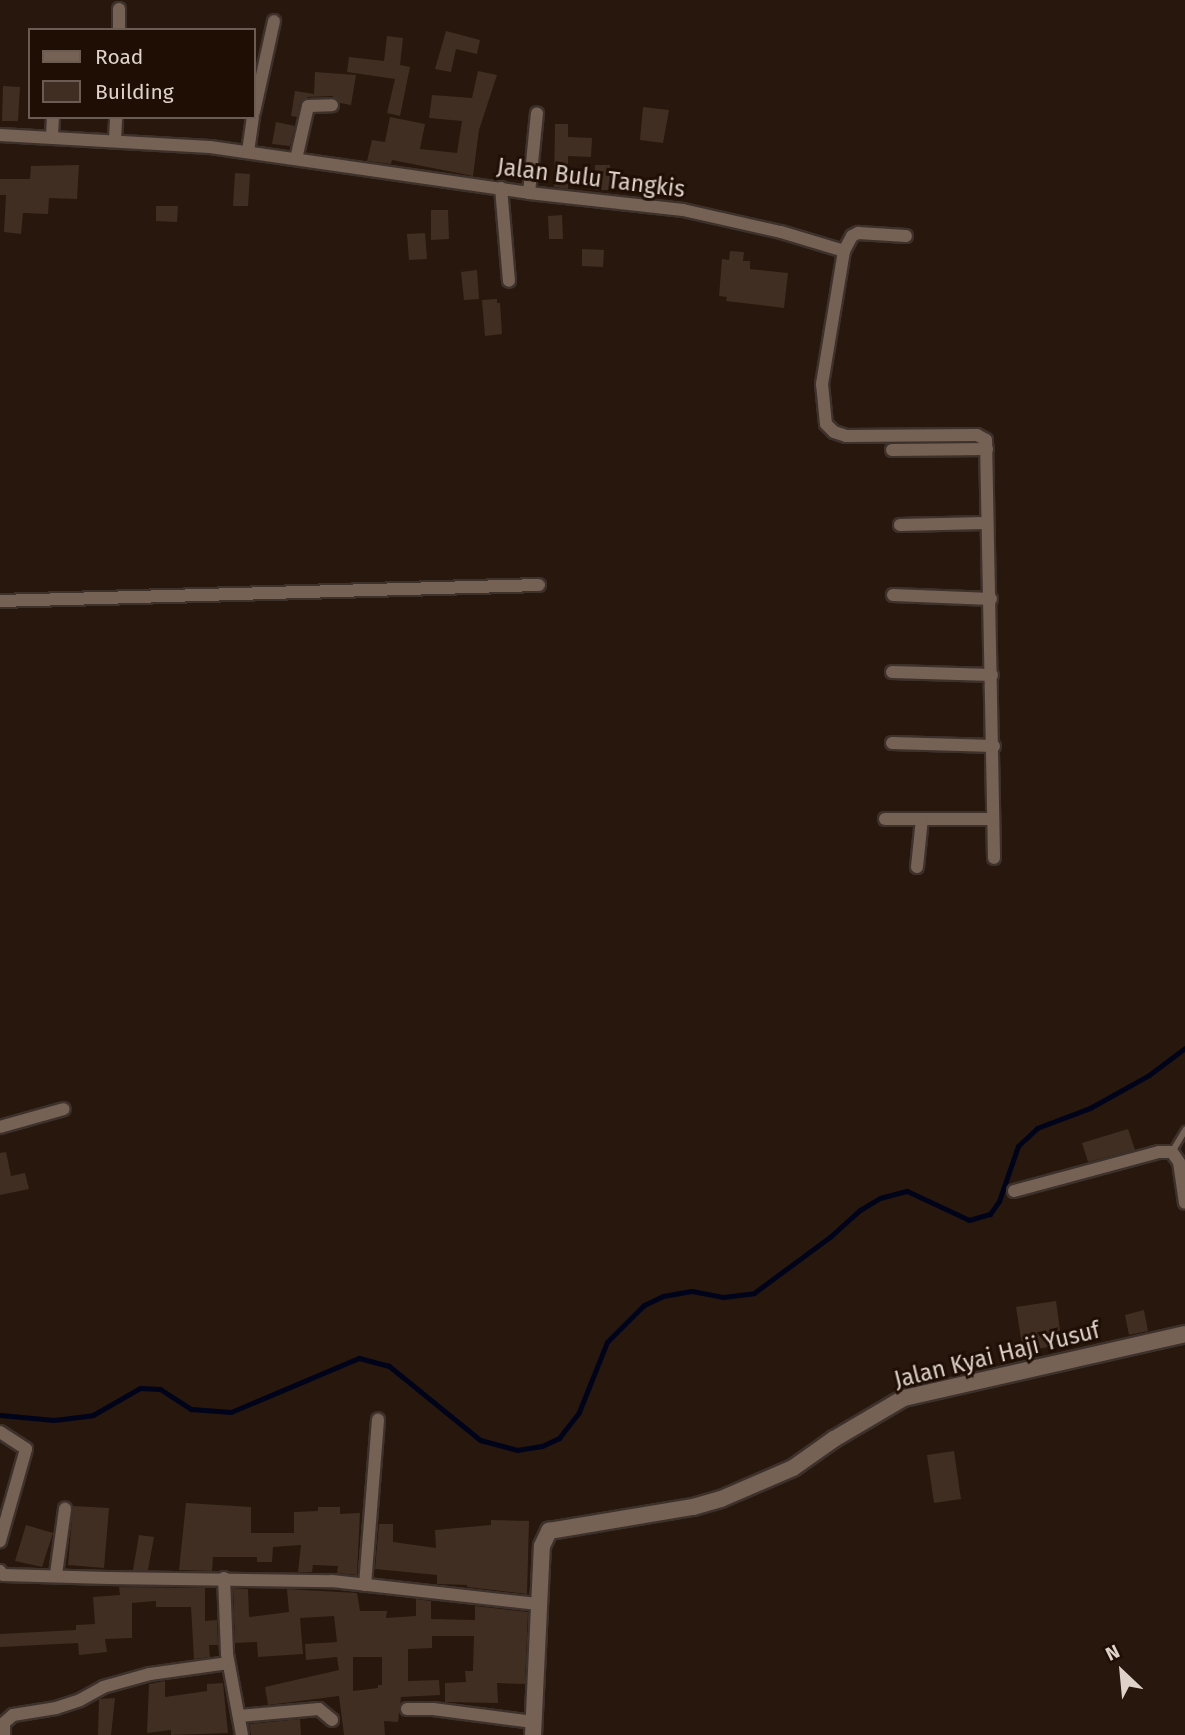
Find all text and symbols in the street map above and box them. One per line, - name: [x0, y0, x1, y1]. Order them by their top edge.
- legend: [28, 28, 256, 119]
- text: Road: [95, 44, 143, 70]
- text: Building: [95, 79, 174, 105]
- street label: Jalan Bulu Tangkis: [495, 153, 687, 203]
- street label: Jalan Kyai Haji Yusuf: [891, 1316, 1103, 1394]
- north arrow: [1087, 1637, 1157, 1707]
- text: N: [1102, 1640, 1123, 1666]

